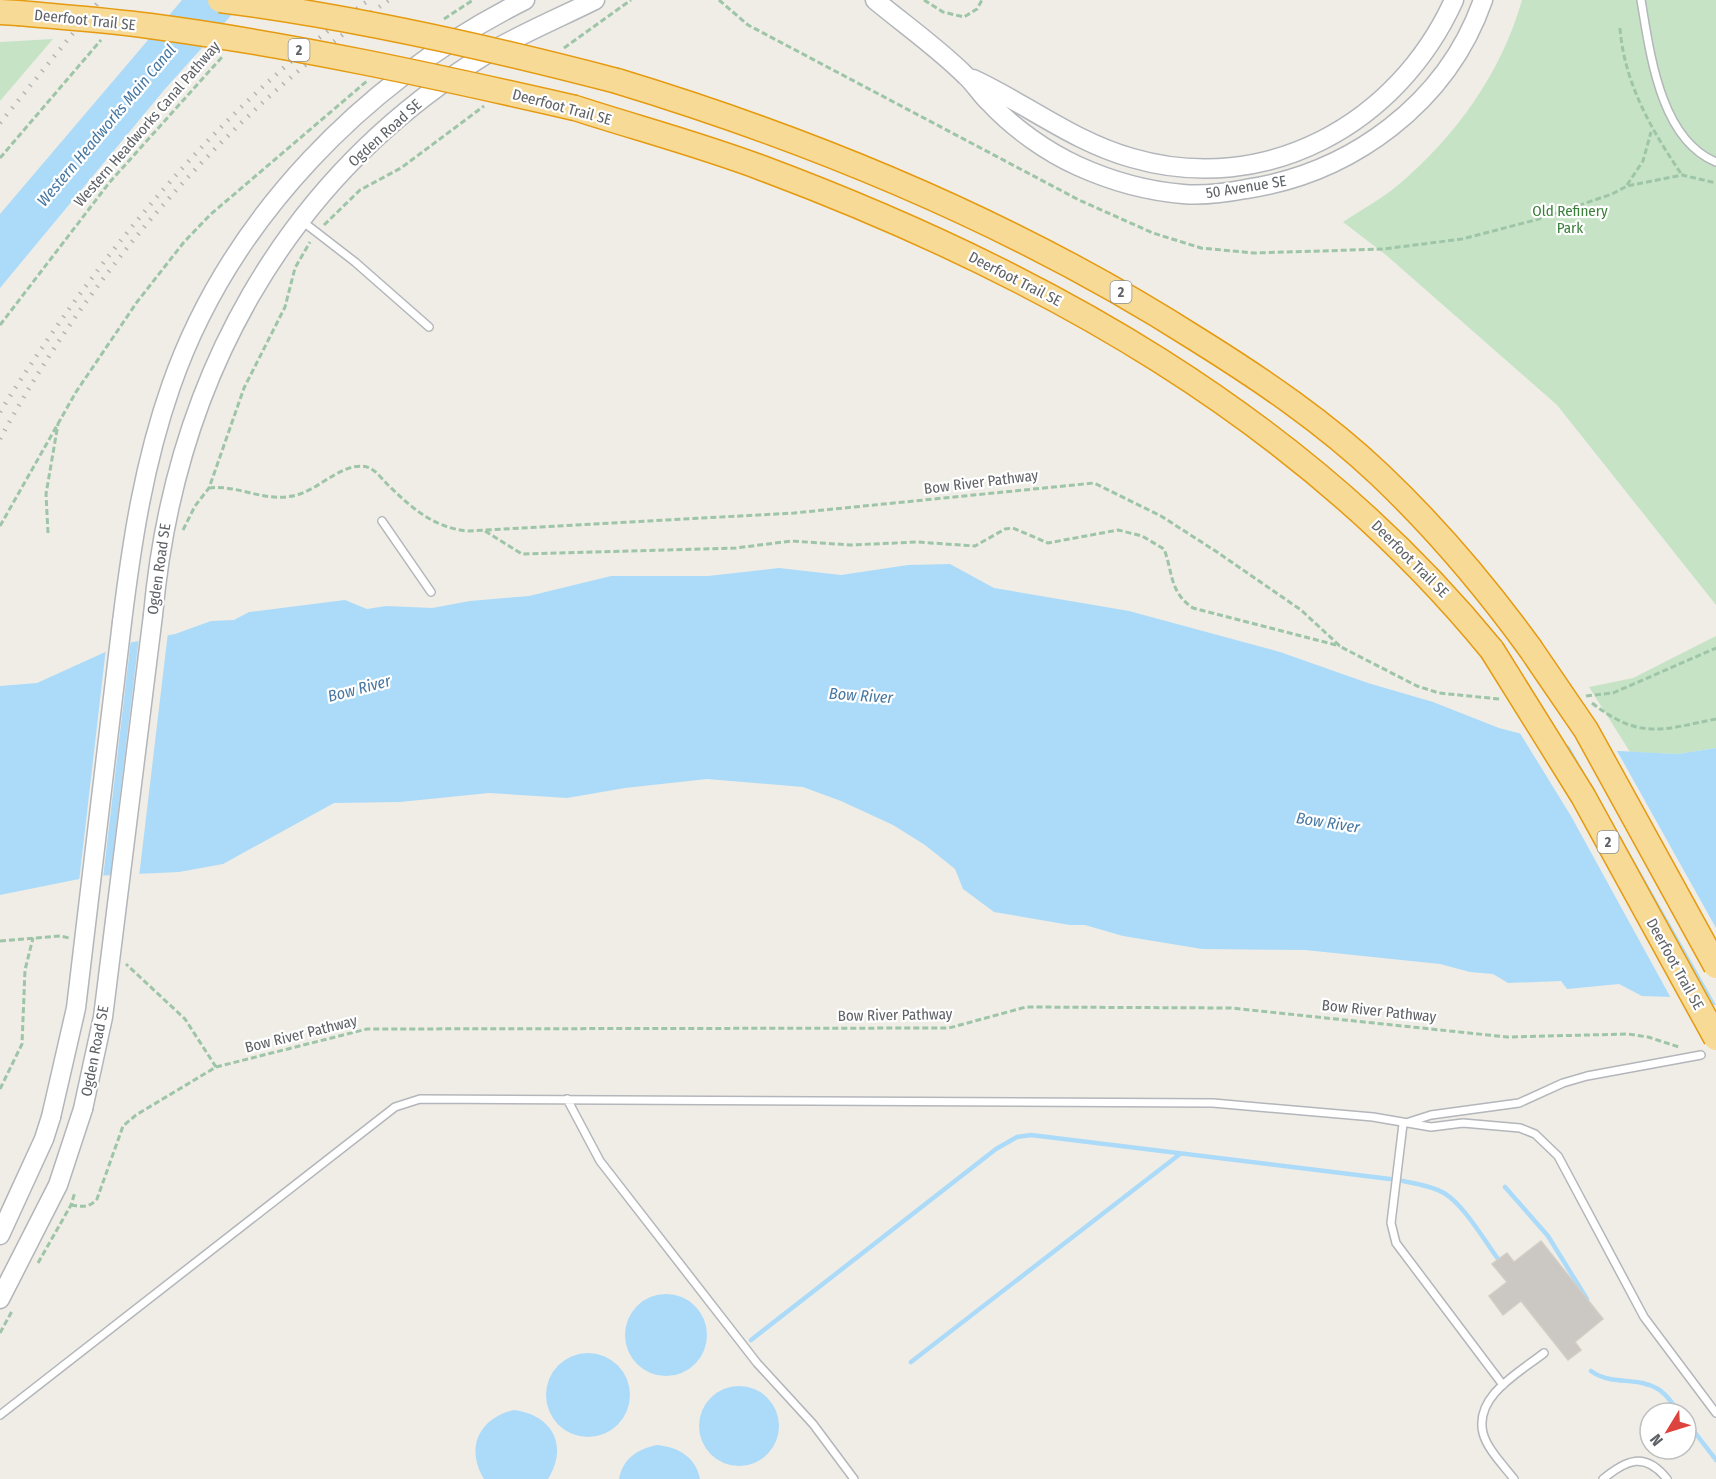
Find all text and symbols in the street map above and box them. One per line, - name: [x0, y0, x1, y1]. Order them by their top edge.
- street label: Deerfoot Trail SE: [33, 6, 137, 34]
- street label: Western Headworks Canal Pathway: [70, 37, 224, 210]
- road number: 2: [288, 39, 310, 61]
- water label: Western Headworks Main Canal: [33, 41, 180, 210]
- street label: Deerfoot Trail SE: [511, 85, 613, 129]
- street label: Ogden Road SE: [345, 95, 425, 171]
- street label: 50 Avenue SE: [1204, 172, 1288, 202]
- park label: Old Refinery Park: [1532, 202, 1608, 237]
- street label: Deerfoot Trail SE: [966, 248, 1064, 310]
- road number: 2: [1110, 281, 1132, 303]
- street label: Bow River Pathway: [923, 466, 1039, 498]
- street label: Deerfoot Trail SE: [1368, 517, 1452, 601]
- street label: Ogden Road SE: [144, 522, 174, 616]
- water label: Bow River: [326, 671, 393, 706]
- water label: Bow River: [828, 684, 894, 707]
- water label: Bow River: [1295, 808, 1362, 837]
- road number: 2: [1598, 831, 1618, 853]
- street label: Deerfoot Trail SE: [1642, 915, 1708, 1013]
- street label: Bow River Pathway: [1321, 996, 1437, 1026]
- street label: Ogden Road SE: [77, 1004, 113, 1098]
- street label: Bow River Pathway: [837, 1005, 953, 1025]
- street label: Bow River Pathway: [243, 1011, 359, 1057]
- north arrow: [1638, 1401, 1698, 1461]
- text: N: [1646, 1430, 1667, 1450]

